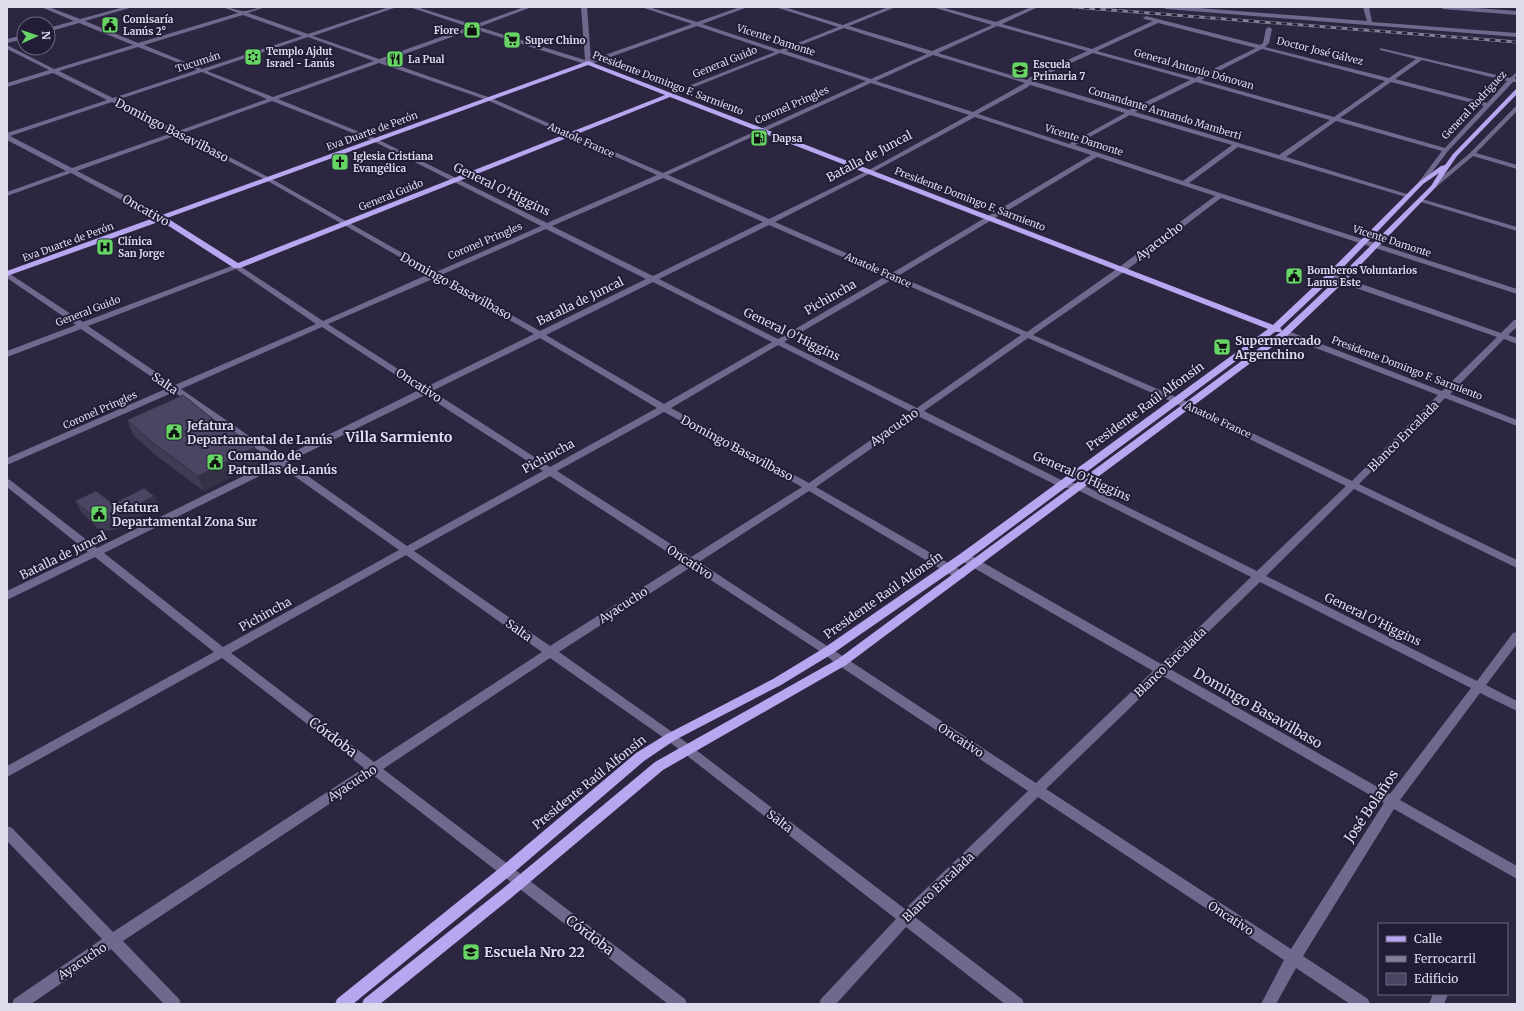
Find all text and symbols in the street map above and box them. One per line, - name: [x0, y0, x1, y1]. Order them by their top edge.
- place label: Comisaría Lanús 2°: [123, 13, 174, 38]
- public building icon: Comisaría Lanús 2°: [100, 15, 120, 35]
- north arrow: [16, 16, 56, 56]
- shop icon: Fiore: [462, 20, 482, 40]
- street label: Vicente Damonte: [734, 21, 817, 59]
- place label: Fiore: [434, 24, 460, 37]
- supermarket icon: Super Chino: [502, 30, 522, 50]
- text: N: [39, 31, 53, 40]
- place label: Super Chino: [525, 34, 586, 47]
- street label: Doctor José Gálvez: [1275, 34, 1365, 68]
- street label: General Guido: [691, 43, 759, 81]
- place label: Templo Ajdut Israel - Lanús: [266, 45, 335, 70]
- street label: General Antonio Dónovan: [1132, 46, 1256, 93]
- synagogue icon: Templo Ajdut Israel - Lanús: [243, 47, 263, 67]
- street label: Presidente Domingo F. Sarmiento: [591, 48, 745, 118]
- street label: Tucumán: [174, 49, 222, 75]
- restaurant icon: La Pual: [385, 49, 405, 69]
- place label: La Pual: [408, 53, 445, 66]
- place label: Escuela Primaria 7: [1033, 58, 1085, 83]
- school or university icon: Escuela Primaria 7: [1010, 60, 1030, 80]
- street label: General Rodríguez: [1439, 67, 1510, 142]
- street label: Coronel Pringles: [753, 83, 831, 127]
- street label: Comandante Armando Mamberti: [1087, 83, 1243, 143]
- street label: Domingo Basavilbaso: [113, 95, 231, 165]
- street label: Eva Duarte de Perón: [324, 108, 420, 154]
- street label: Anatole France: [545, 119, 616, 160]
- street label: Vicente Damonte: [1042, 121, 1125, 159]
- street label: Batalla de Juncal: [824, 127, 915, 185]
- fuel station icon: Dapsa: [749, 128, 769, 148]
- place label: Dapsa: [772, 132, 803, 145]
- place label: Iglesia Cristiana Evangélica: [353, 150, 433, 175]
- church icon: Iglesia Cristiana Evangélica: [330, 152, 350, 172]
- street label: General O'Higgins: [451, 159, 553, 219]
- street label: Presidente Domingo F. Sarmiento: [893, 164, 1047, 234]
- street label: General Guido: [357, 176, 425, 214]
- street label: Oncativo: [120, 191, 172, 229]
- street label: Ayacucho: [1132, 218, 1186, 264]
- street label: Eva Duarte de Perón: [20, 219, 116, 265]
- street label: Coronel Pringles: [446, 219, 524, 263]
- street label: Vicente Damonte: [1350, 222, 1433, 260]
- place label: Clínica San Jorge: [118, 235, 165, 260]
- hospital icon: Clínica San Jorge: [95, 237, 115, 257]
- street label: Domingo Basavilbaso: [398, 249, 514, 323]
- street label: Anatole France: [842, 249, 913, 290]
- place label: Bomberos Voluntarios Lanus Este: [1307, 264, 1417, 289]
- public building icon: Bomberos Voluntarios Lanus Este: [1284, 266, 1304, 286]
- street label: Batalla de Juncal: [534, 273, 626, 329]
- street label: Pichincha: [801, 276, 859, 318]
- street label: General Guido: [54, 293, 122, 329]
- street label: General O'Higgins: [741, 304, 843, 364]
- place label: Supermercado Argenchino: [1234, 333, 1321, 362]
- street label: Presidente Domingo F. Sarmiento: [1330, 333, 1484, 403]
- supermarket icon: Supermercado Argenchino: [1212, 337, 1232, 357]
- street label: Presidente Raúl Alfonsín: [1083, 358, 1207, 454]
- street label: Oncativo: [393, 365, 445, 405]
- street label: Salta: [149, 369, 182, 398]
- street label: Coronel Pringles: [61, 388, 139, 432]
- street label: Blanco Encalada: [1364, 397, 1442, 475]
- street label: Anatole France: [1182, 399, 1253, 441]
- street label: Ayacucho: [866, 405, 921, 450]
- street label: Domingo Basavilbaso: [678, 412, 796, 484]
- place label: Jefatura Departamental de Lanús: [186, 418, 332, 447]
- public building icon: Jefatura Departamental de Lanús: [164, 422, 184, 442]
- district label: Villa Sarmiento: [345, 428, 452, 446]
- street label: Pichincha: [519, 435, 577, 476]
- place label: Comando de Patrullas de Lanús: [228, 448, 337, 477]
- street label: General O'Higgins: [1031, 448, 1133, 504]
- public building icon: Comando de Patrullas de Lanús: [205, 452, 225, 472]
- place label: Jefatura Departamental Zona Sur: [111, 500, 258, 529]
- public building icon: Jefatura Departamental Zona Sur: [89, 504, 109, 524]
- street label: Batalla de Juncal: [17, 527, 109, 583]
- street label: Oncativo: [664, 542, 716, 582]
- street label: Presidente Raúl Alfonsín: [821, 548, 945, 642]
- street label: Ayacucho: [595, 584, 650, 627]
- street label: General O'Higgins: [1322, 589, 1424, 649]
- street label: Pichincha: [236, 593, 294, 634]
- street label: Salta: [503, 616, 535, 645]
- street label: Blanco Encalada: [1131, 624, 1209, 700]
- street label: Domingo Basavilbaso: [1190, 664, 1326, 752]
- street label: Córdoba: [305, 713, 361, 761]
- street label: Oncativo: [935, 720, 987, 760]
- street label: Presidente Raúl Alfonsín: [529, 732, 649, 832]
- street label: Ayacucho: [324, 762, 379, 805]
- street label: José Bolaños: [1339, 766, 1402, 847]
- street label: Salta: [764, 806, 796, 836]
- street label: Blanco Encalada: [899, 849, 977, 925]
- street label: Oncativo: [1205, 898, 1257, 938]
- street label: Córdoba: [562, 911, 618, 959]
- legend: [1378, 923, 1508, 995]
- text: Calle: [1414, 931, 1442, 946]
- street label: Ayacucho: [54, 939, 109, 983]
- school or university icon: Escuela Nro 22: [461, 942, 481, 962]
- place label: Escuela Nro 22: [484, 943, 585, 961]
- text: Ferrocarril: [1414, 951, 1476, 966]
- text: Edificio: [1414, 971, 1458, 986]

